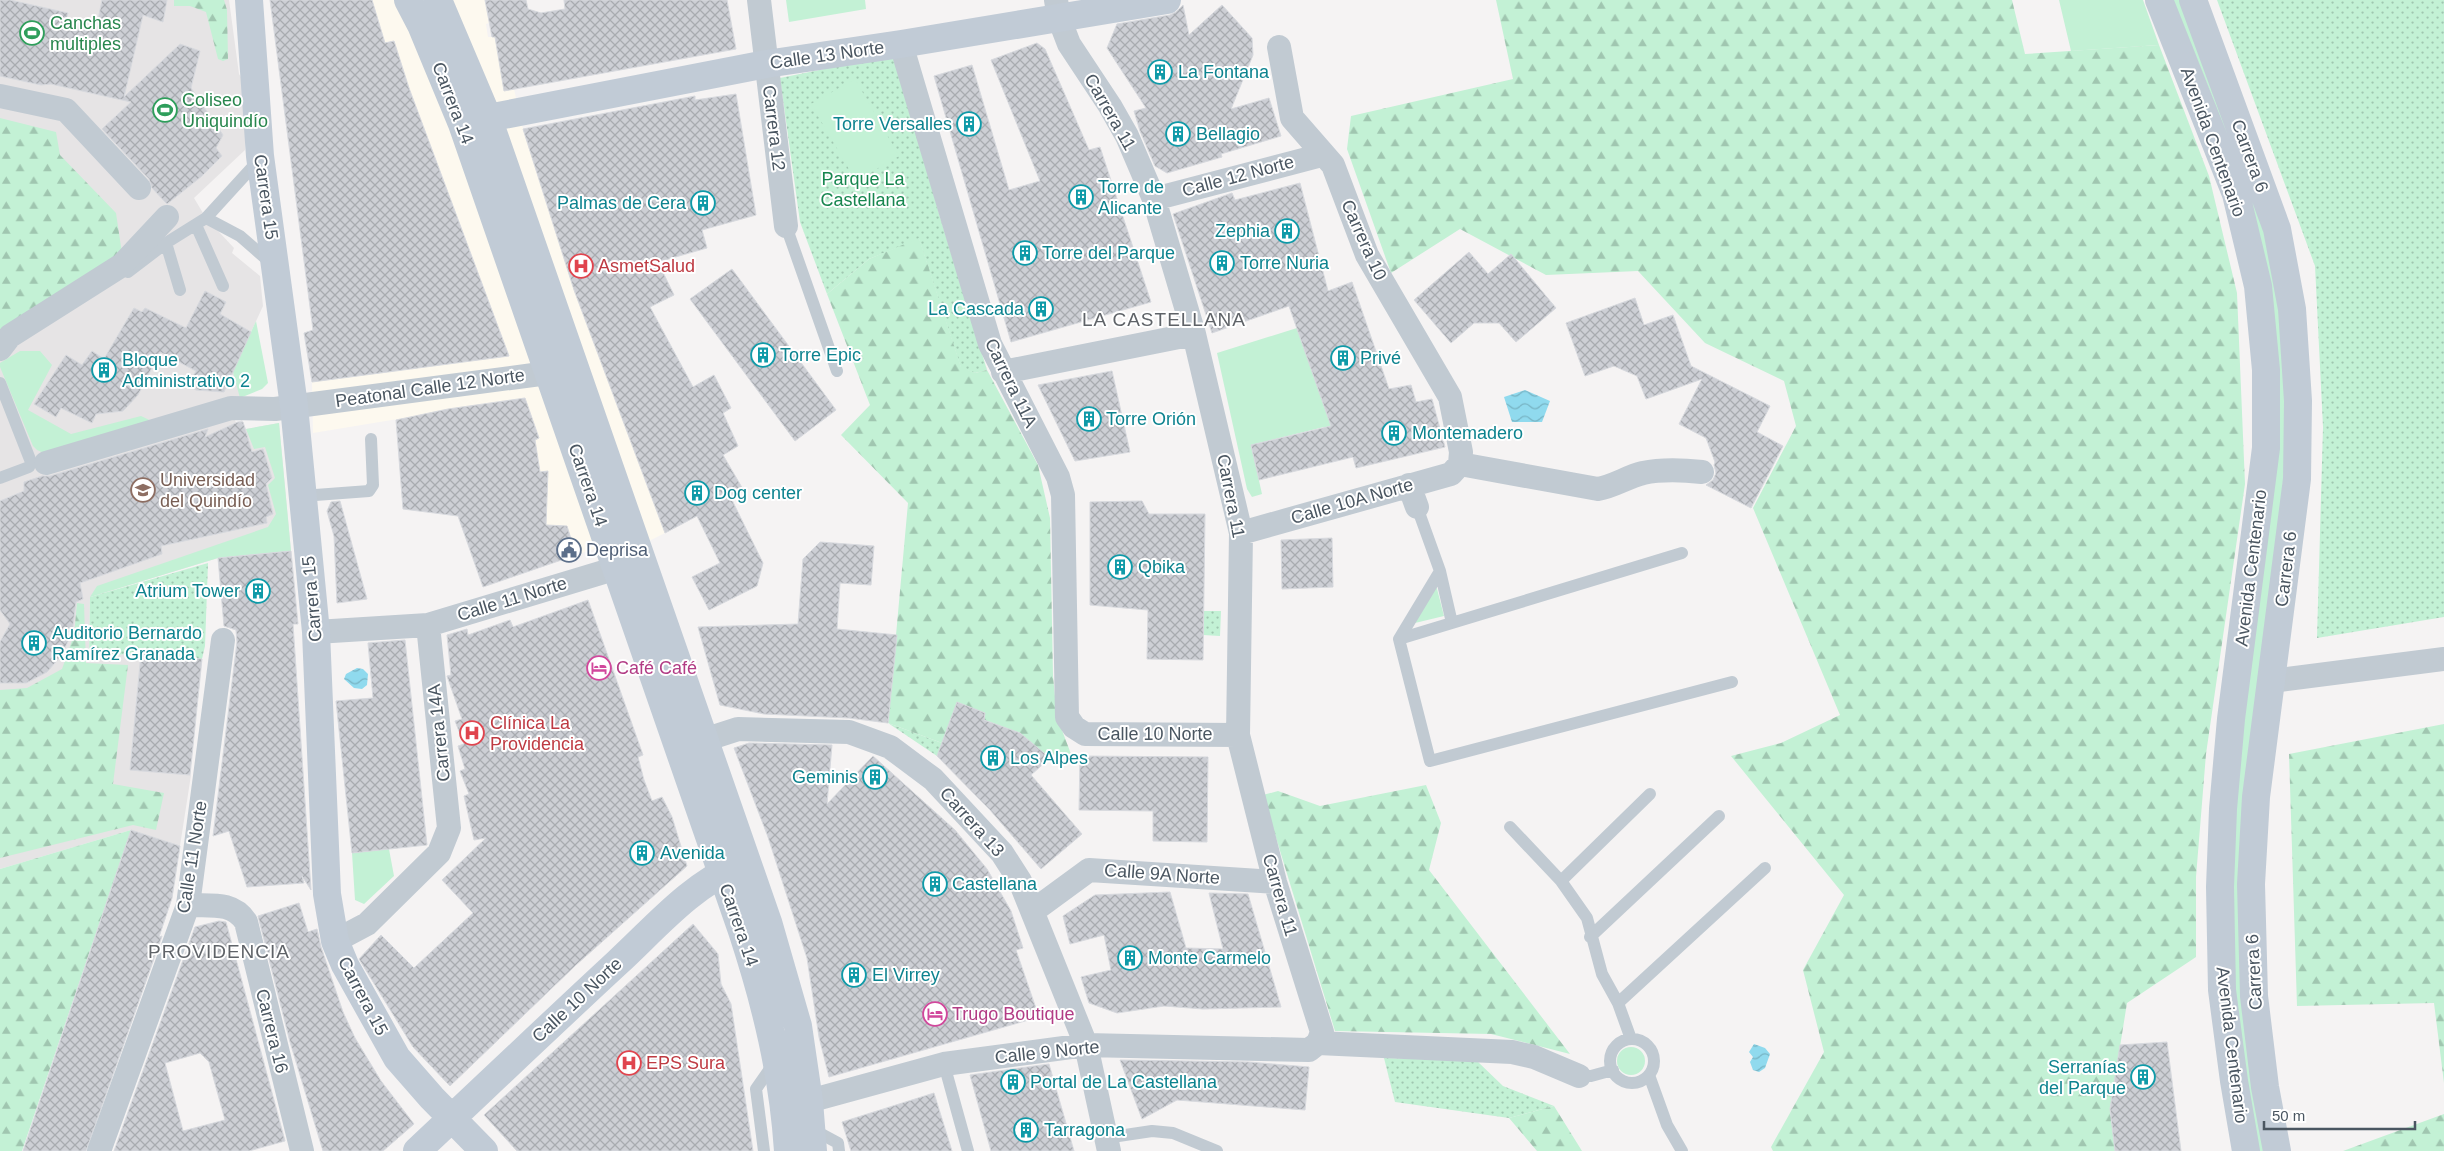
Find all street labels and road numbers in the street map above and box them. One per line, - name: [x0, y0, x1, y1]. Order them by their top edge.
- street label: Calle 13 Norte: [769, 37, 885, 73]
- street label: Carrera 14: [428, 59, 478, 147]
- street label: Avenida Centenario: [2177, 64, 2249, 220]
- street label: Carrera 11: [1080, 70, 1140, 154]
- street label: Carrera 12: [759, 84, 789, 172]
- street label: Carrera 6: [2228, 117, 2272, 195]
- street label: Calle 12 Norte: [1180, 151, 1296, 201]
- street label: Carrera 15: [250, 153, 282, 241]
- street label: Carrera 10: [1337, 197, 1391, 283]
- street label: Carrera 11A: [981, 335, 1041, 431]
- street label: Peatonal Calle 12 Norte: [334, 365, 526, 411]
- street label: Carrera 14: [565, 441, 611, 529]
- street label: Carrera 11: [1213, 453, 1249, 539]
- street label: Calle 10A Norte: [1289, 474, 1415, 528]
- street label: Avenida Centenario: [2231, 488, 2271, 648]
- street label: Carrera 6: [2271, 530, 2301, 608]
- street label: Carrera 15: [298, 555, 326, 643]
- street label: Calle 11 Norte: [455, 573, 569, 625]
- street label: Carrera 14A: [424, 683, 454, 783]
- street label: Calle 10 Norte: [1097, 724, 1213, 744]
- street label: Carrera 13: [936, 783, 1008, 861]
- street label: Calle 11 Norte: [173, 799, 211, 915]
- street label: Carrera 11: [1259, 852, 1301, 938]
- street label: Calle 9A Norte: [1103, 860, 1221, 888]
- street label: Carrera 14: [716, 881, 762, 969]
- street label: Carrera 6: [2242, 934, 2266, 1010]
- street label: Carrera 15: [334, 953, 392, 1039]
- street label: Calle 10 Norte: [528, 953, 626, 1047]
- street label: Avenida Centenario: [2212, 965, 2252, 1125]
- street label: Carrera 16: [252, 987, 292, 1075]
- street label: Calle 9 Norte: [994, 1037, 1100, 1067]

